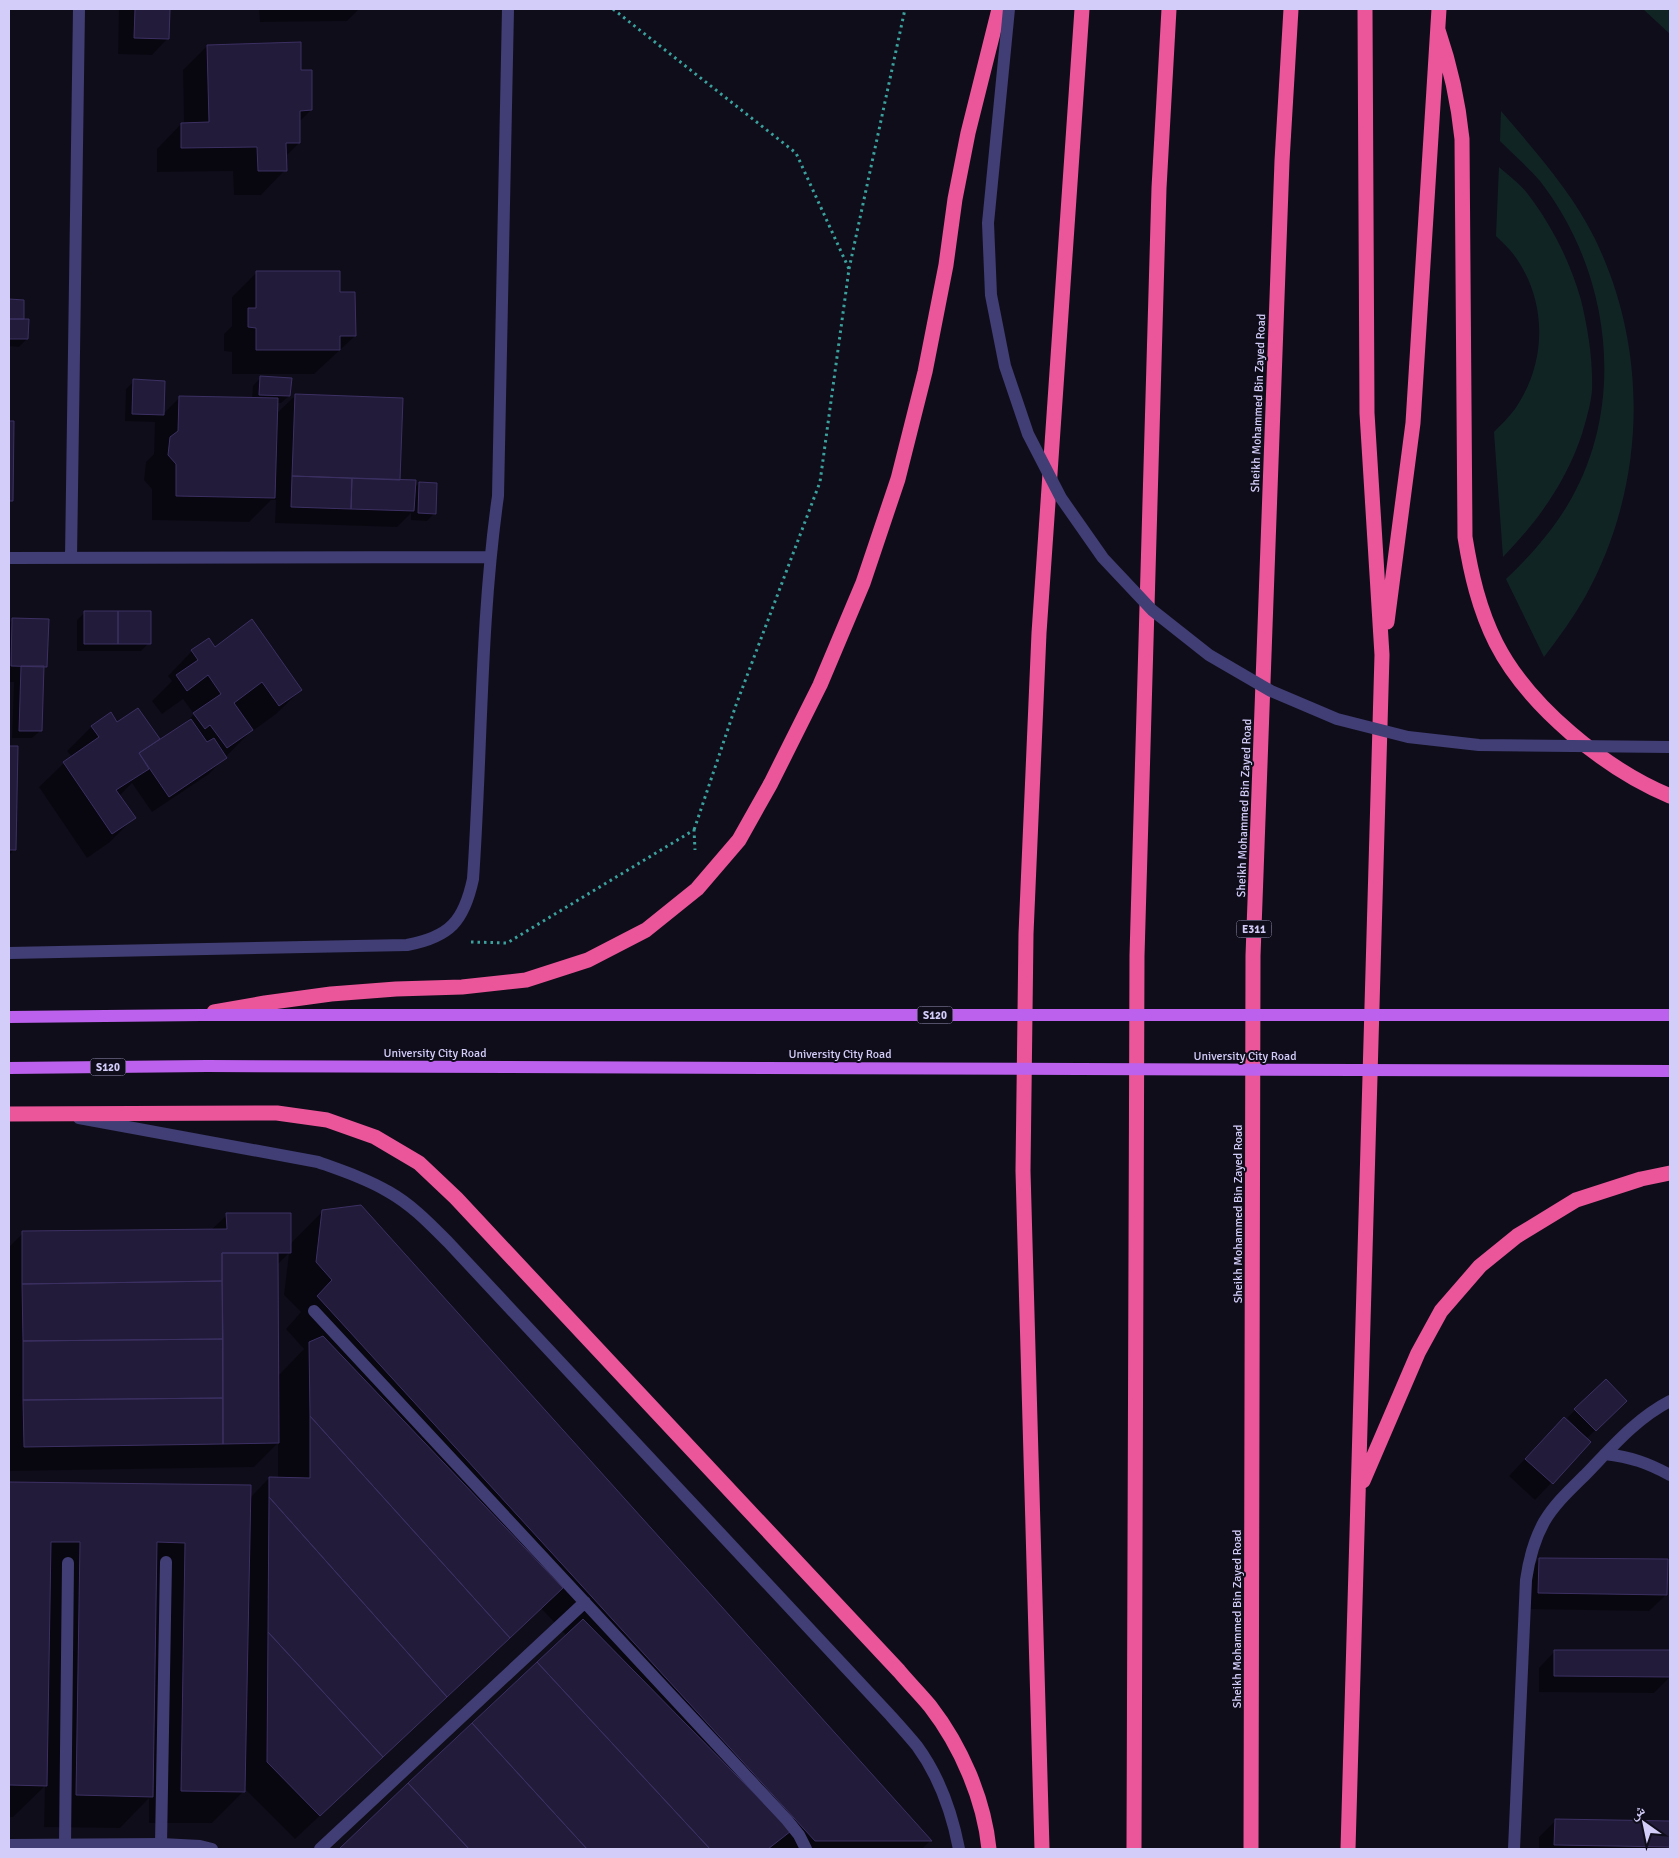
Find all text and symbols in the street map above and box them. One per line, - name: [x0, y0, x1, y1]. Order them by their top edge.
- street label: Sheikh Mohammed Bin Zayed Road: [1248, 313, 1269, 493]
- street label: Sheikh Mohammed Bin Zayed Road: [1234, 718, 1255, 898]
- road number: E311: [1236, 921, 1272, 938]
- road number: S120: [918, 1006, 952, 1024]
- street label: University City Road: [383, 1046, 487, 1061]
- street label: University City Road: [788, 1047, 892, 1062]
- street label: University City Road: [1193, 1049, 1297, 1064]
- road number: S120: [90, 1058, 126, 1076]
- street label: Sheikh Mohammed Bin Zayed Road: [1231, 1125, 1246, 1303]
- street label: Sheikh Mohammed Bin Zayed Road: [1230, 1530, 1245, 1708]
- north arrow: [1619, 1798, 1669, 1848]
- text: ش: [1626, 1801, 1648, 1824]

